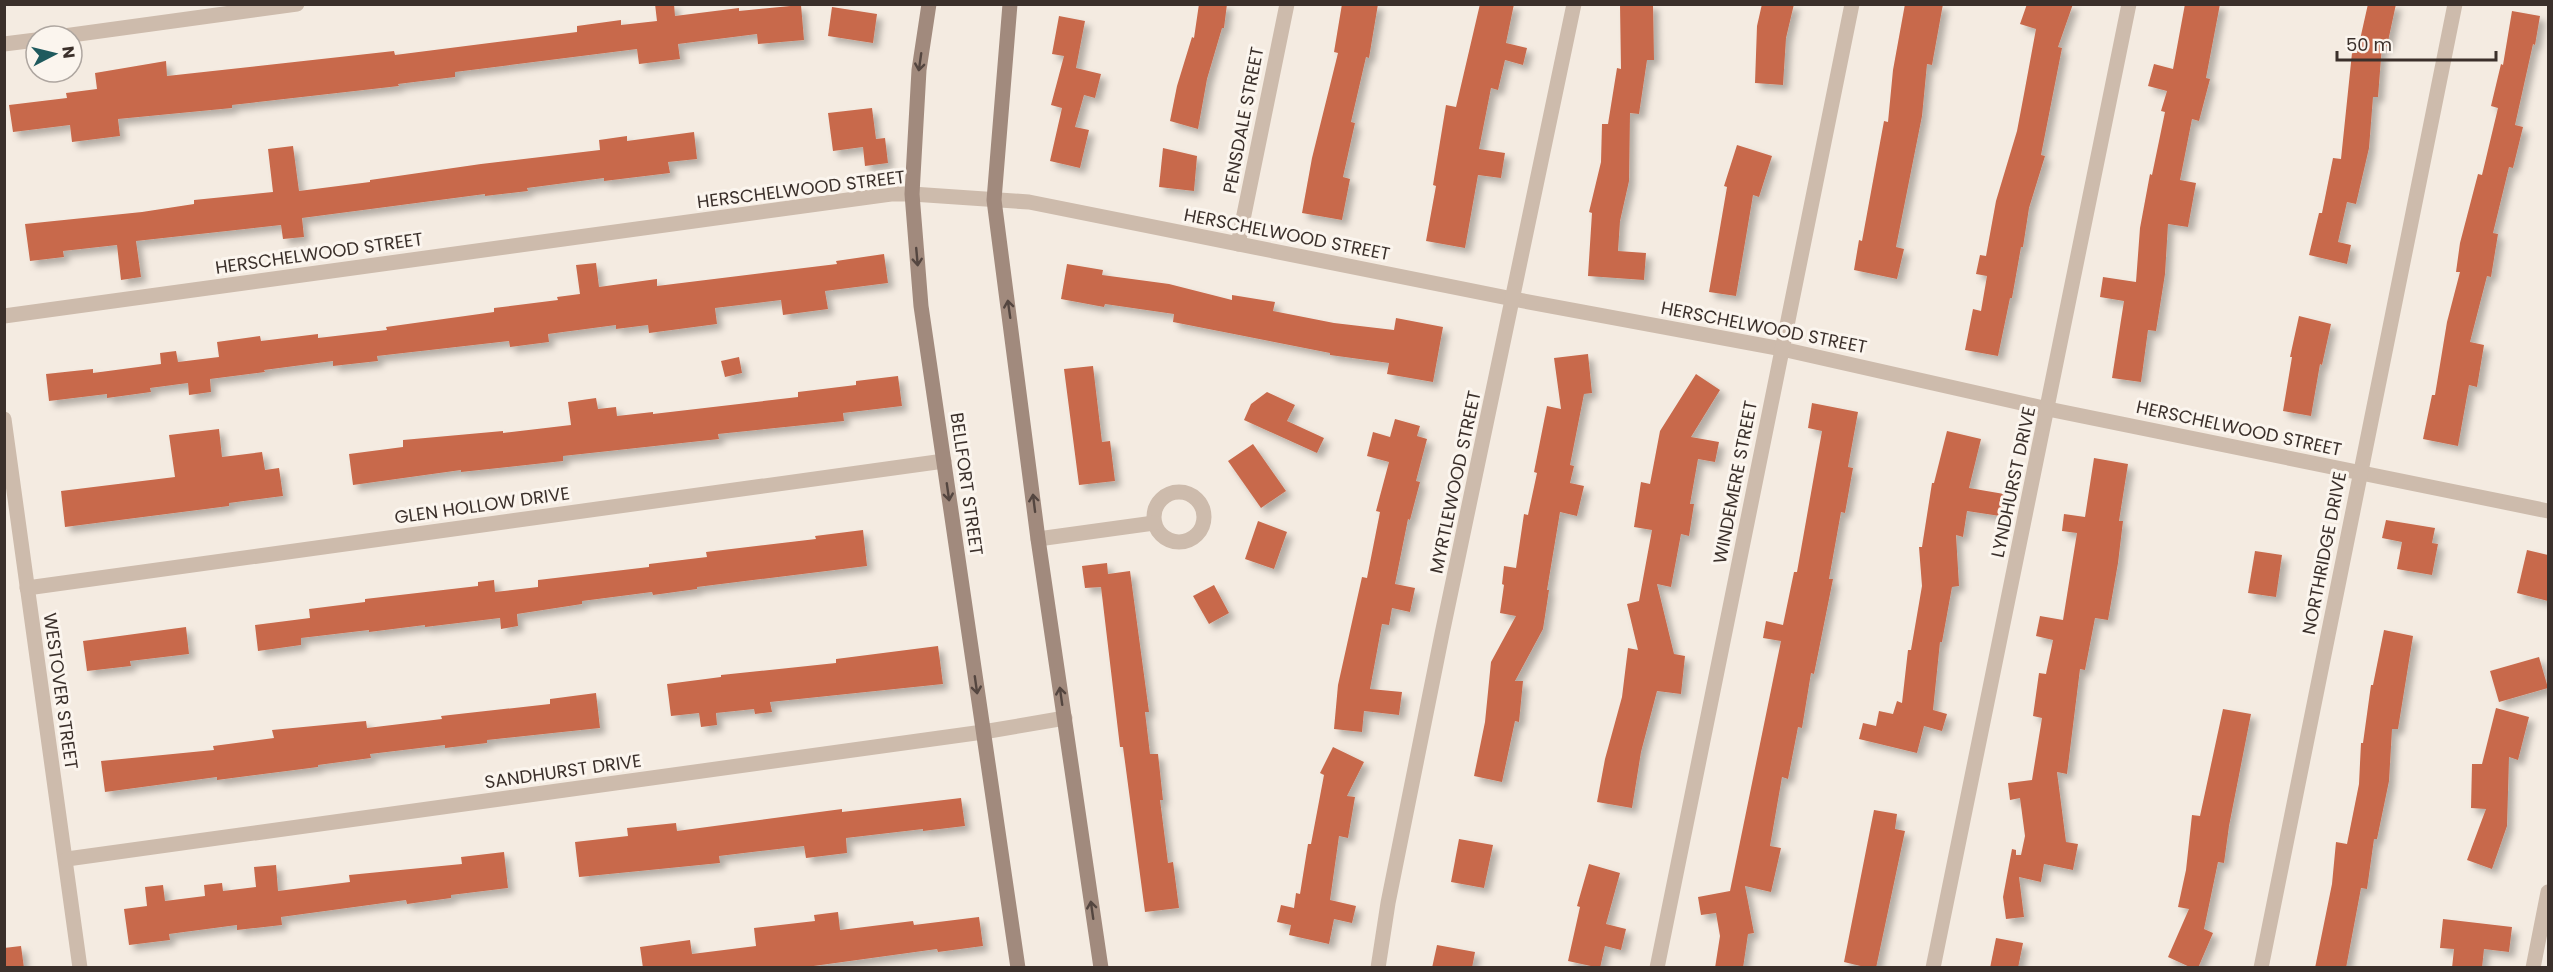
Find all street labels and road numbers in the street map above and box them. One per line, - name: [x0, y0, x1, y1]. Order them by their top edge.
- street label: PENSDALE STREET: [1217, 44, 1270, 196]
- street label: HERSCHELWOOD STREET: [696, 164, 907, 214]
- street label: HERSCHELWOOD STREET: [1182, 202, 1392, 266]
- street label: HERSCHELWOOD STREET: [214, 226, 425, 280]
- street label: HERSCHELWOOD STREET: [1659, 295, 1869, 359]
- street label: MYRTLEWOOD STREET: [1423, 388, 1487, 576]
- street label: HERSCHELWOOD STREET: [2134, 394, 2344, 462]
- street label: WINDEMERE STREET: [1707, 398, 1763, 566]
- street label: LYNDHURST DRIVE: [1985, 404, 2041, 560]
- street label: BELLFORT STREET: [945, 411, 989, 557]
- street label: NORTHRIDGE DRIVE: [2296, 469, 2352, 637]
- street label: GLEN HOLLOW DRIVE: [393, 480, 571, 530]
- street label: WESTOVER STREET: [38, 611, 84, 771]
- street label: SANDHURST DRIVE: [483, 748, 643, 794]

